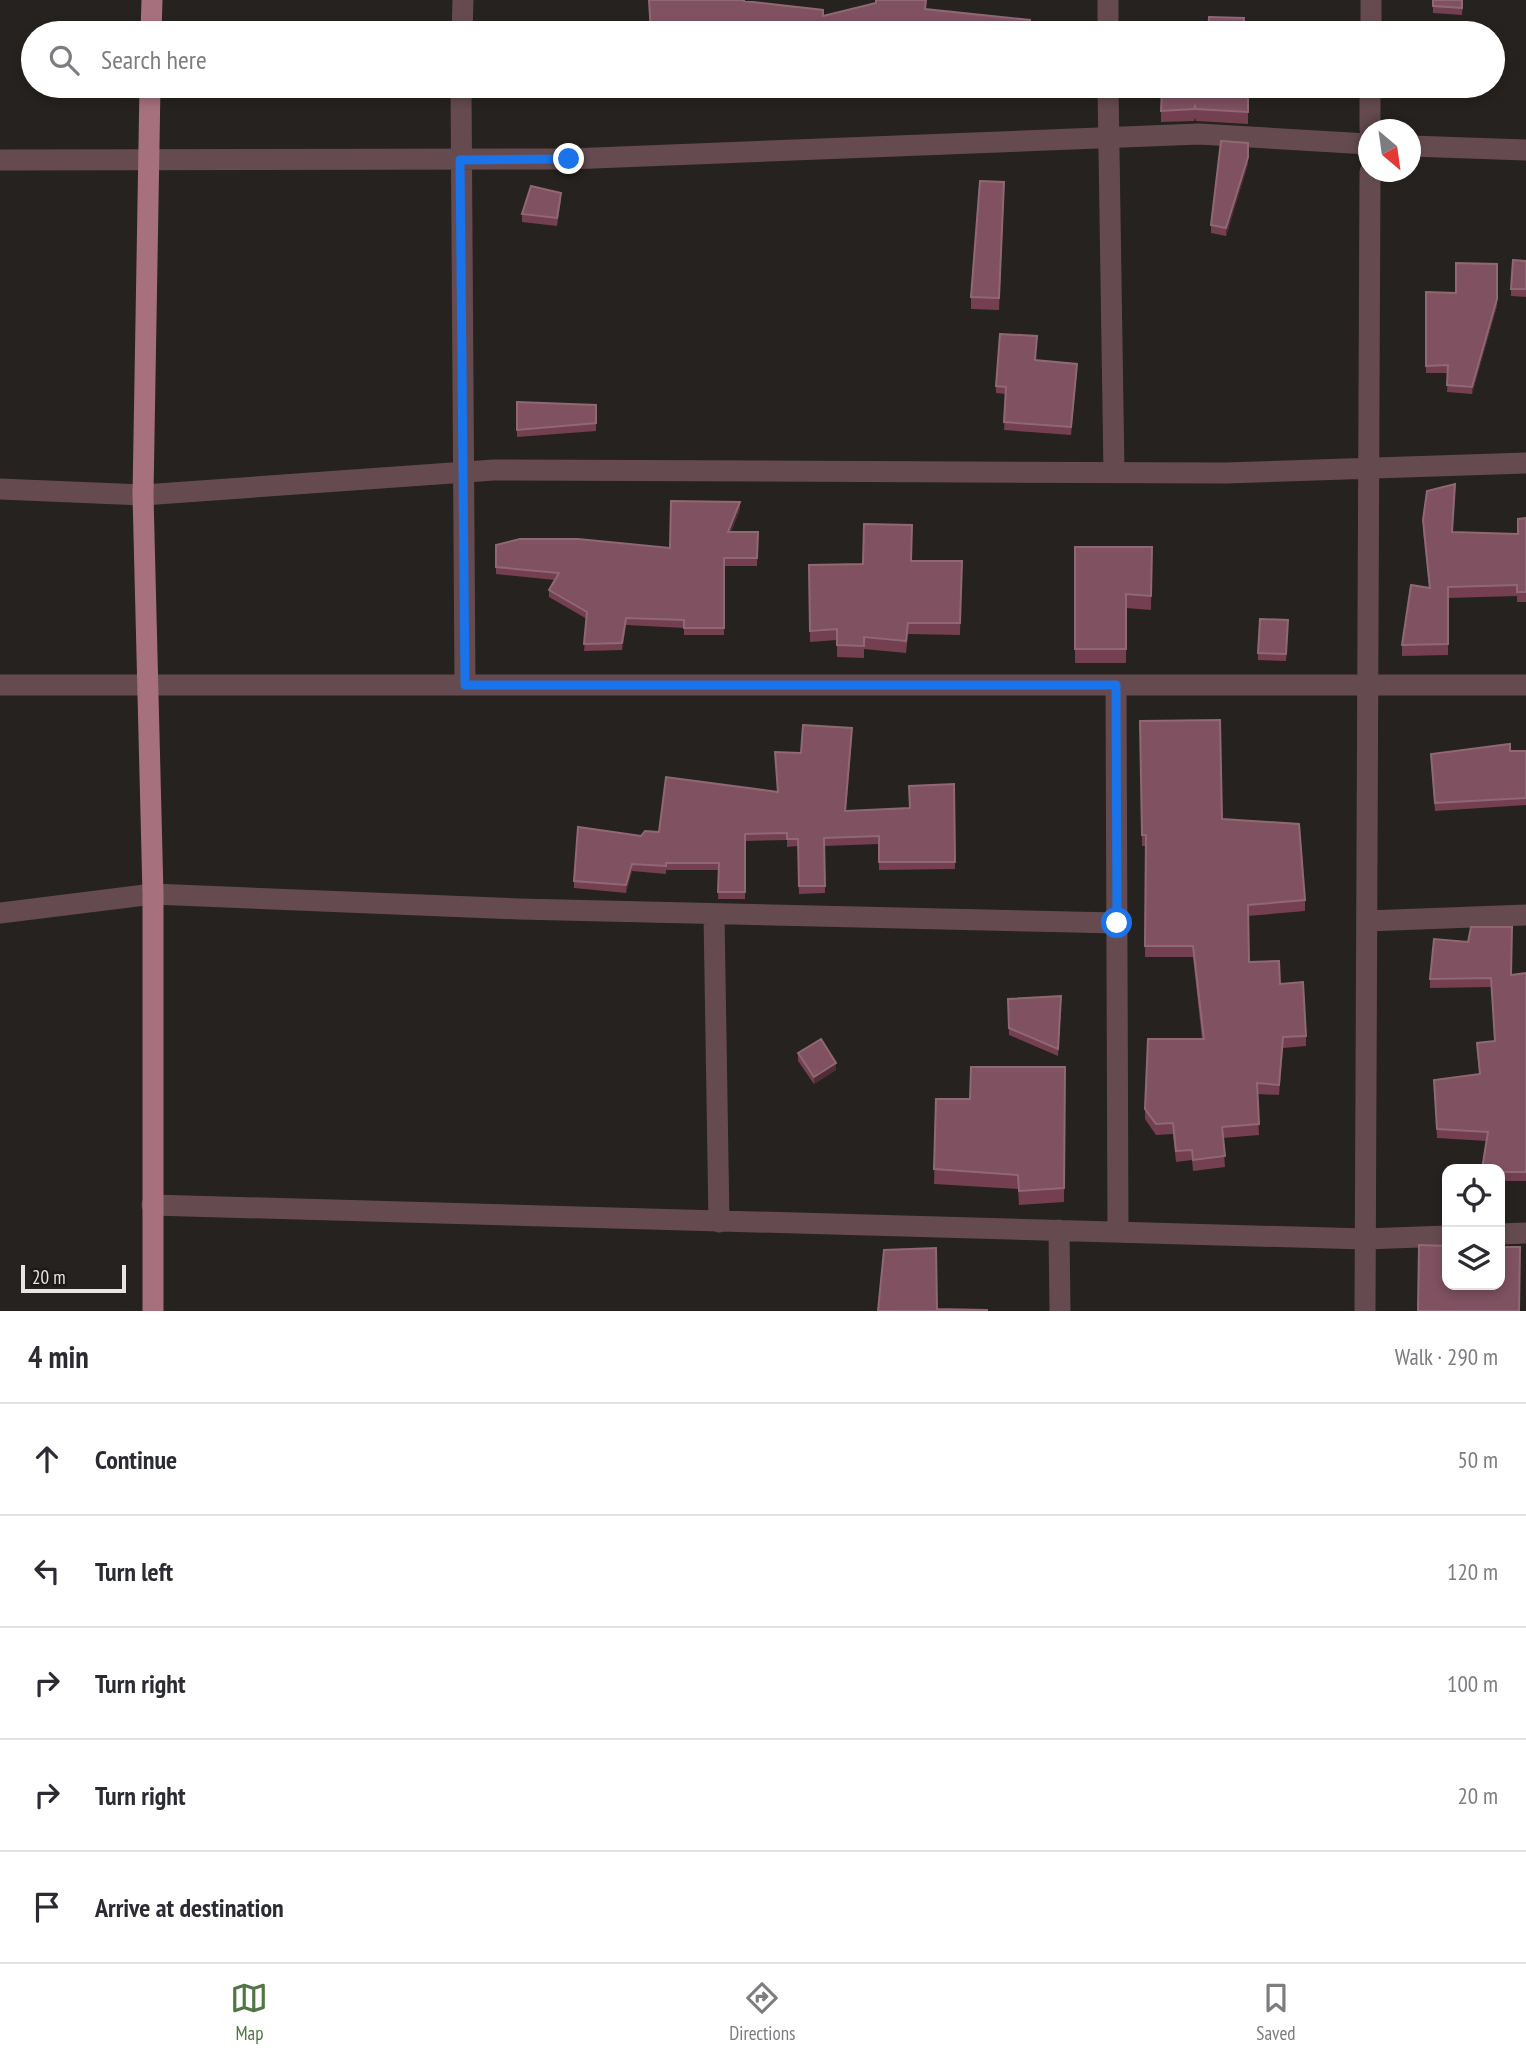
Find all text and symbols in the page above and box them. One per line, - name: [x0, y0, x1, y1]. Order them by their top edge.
- search box: [21, 21, 1505, 98]
- icon: search: [45, 41, 83, 79]
- text: Search here: [101, 43, 207, 76]
- north arrow: [1358, 119, 1421, 182]
- route end: [553, 143, 584, 174]
- route start: [1101, 907, 1132, 938]
- map controls: [1442, 1164, 1505, 1290]
- button: locate: [1442, 1164, 1505, 1227]
- button: layers: [1442, 1227, 1505, 1290]
- scale bar: [21, 1262, 126, 1294]
- text: 20 m: [32, 1265, 66, 1289]
- text: 4 min: [28, 1337, 89, 1376]
- text: Walk · 290 m: [1395, 1342, 1498, 1371]
- icon: ahead: [28, 1440, 66, 1478]
- text: Continue: [95, 1443, 177, 1476]
- text: 50 m: [1457, 1445, 1498, 1474]
- icon: left: [28, 1552, 66, 1590]
- text: Turn left: [95, 1555, 173, 1588]
- text: 120 m: [1447, 1557, 1498, 1586]
- icon: right: [28, 1664, 66, 1702]
- text: Turn right: [95, 1667, 186, 1700]
- text: 100 m: [1447, 1669, 1498, 1698]
- icon: right: [28, 1776, 66, 1814]
- text: Turn right: [95, 1779, 186, 1812]
- text: 20 m: [1457, 1781, 1498, 1810]
- icon: arrive: [28, 1888, 66, 1926]
- text: Arrive at destination: [95, 1891, 284, 1924]
- tab: Map: [230, 1979, 268, 2045]
- tab: Directions: [729, 1979, 795, 2045]
- tab: Saved: [1256, 1979, 1296, 2045]

